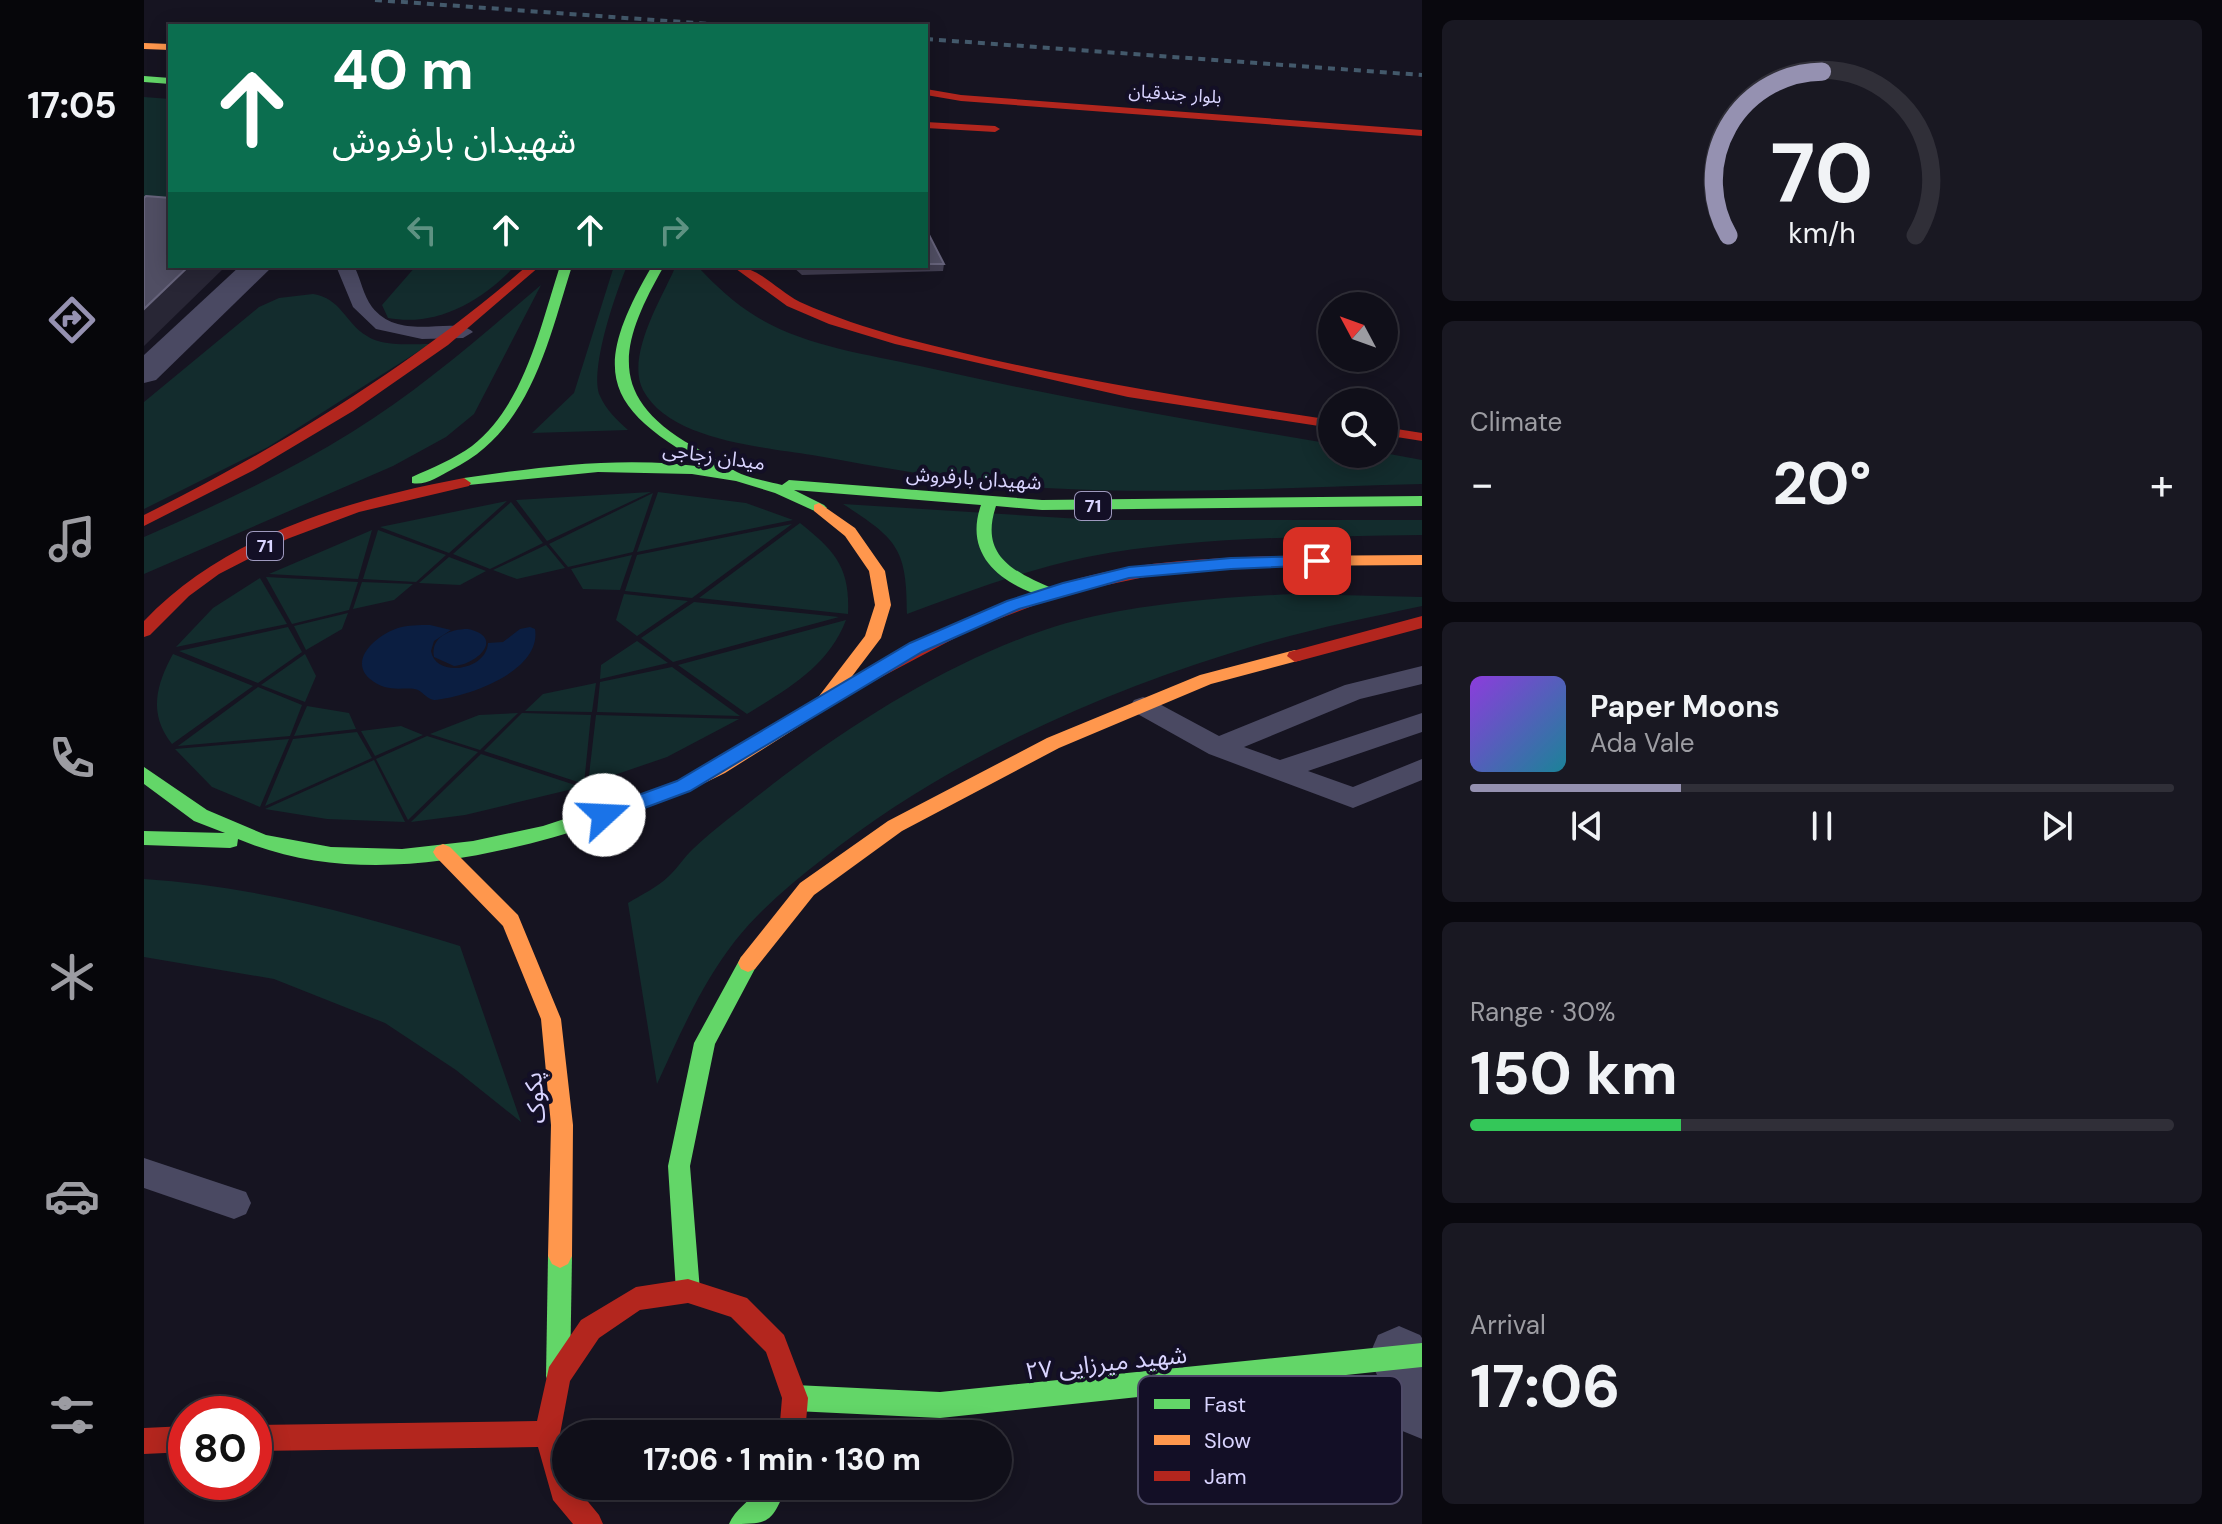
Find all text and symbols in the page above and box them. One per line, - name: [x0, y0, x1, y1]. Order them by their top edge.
- text: 40 m: [332, 33, 474, 106]
- icon: ahead: [200, 56, 304, 160]
- street label: بلوار جندقیان: [1128, 79, 1222, 109]
- text: 17:05: [27, 82, 117, 129]
- text: شهیدان بارفروش: [332, 117, 576, 164]
- text: 70: [1771, 119, 1873, 228]
- icon: left: [400, 208, 444, 252]
- icon: ahead: [484, 208, 528, 252]
- icon: ahead: [568, 208, 612, 252]
- icon: right: [652, 208, 696, 252]
- text: km/h: [1788, 216, 1856, 253]
- icon: directions: [44, 292, 100, 348]
- north arrow: [1318, 292, 1398, 372]
- map controls: [1318, 292, 1398, 468]
- button: search: [1318, 388, 1398, 468]
- text: Climate: [1470, 405, 1562, 439]
- street label: میدان زجاجی: [661, 436, 767, 476]
- text: 20°: [1773, 444, 1871, 523]
- text: −: [1470, 455, 1494, 513]
- text: +: [2150, 455, 2174, 513]
- street label: شهیدان بارفروش: [905, 460, 1043, 496]
- road number: 71: [1075, 492, 1111, 520]
- icon: music: [44, 511, 100, 567]
- pin: [1283, 527, 1351, 595]
- road number: 71: [247, 532, 283, 560]
- icon: arrive: [1295, 539, 1339, 583]
- text: Paper Moons: [1590, 687, 1780, 726]
- text: Ada Vale: [1590, 726, 1695, 760]
- icon: phone: [44, 730, 100, 786]
- position arrow: [562, 773, 646, 857]
- icon: previous: [1565, 804, 1609, 848]
- icon: pause: [1800, 804, 1844, 848]
- icon: next: [2035, 804, 2079, 848]
- icon: climate: [44, 949, 100, 1005]
- text: Range · 30%: [1470, 995, 1615, 1029]
- text: 150 km: [1470, 1034, 1678, 1113]
- street label: پکوک: [517, 1071, 552, 1125]
- icon: car: [44, 1168, 100, 1224]
- text: Arrival: [1470, 1308, 1546, 1342]
- street label: شهید میرزایی ۲۷: [1023, 1339, 1189, 1386]
- text: 17:06: [1470, 1347, 1620, 1426]
- legend: [1138, 1376, 1402, 1504]
- icon: filters: [44, 1387, 100, 1443]
- text: Fast: [1204, 1390, 1246, 1419]
- speed limit sign: 80: [168, 1396, 272, 1500]
- text: Slow: [1204, 1426, 1251, 1455]
- text: 17:06 · 1 min · 130 m: [643, 1440, 921, 1479]
- text: Jam: [1204, 1462, 1247, 1491]

